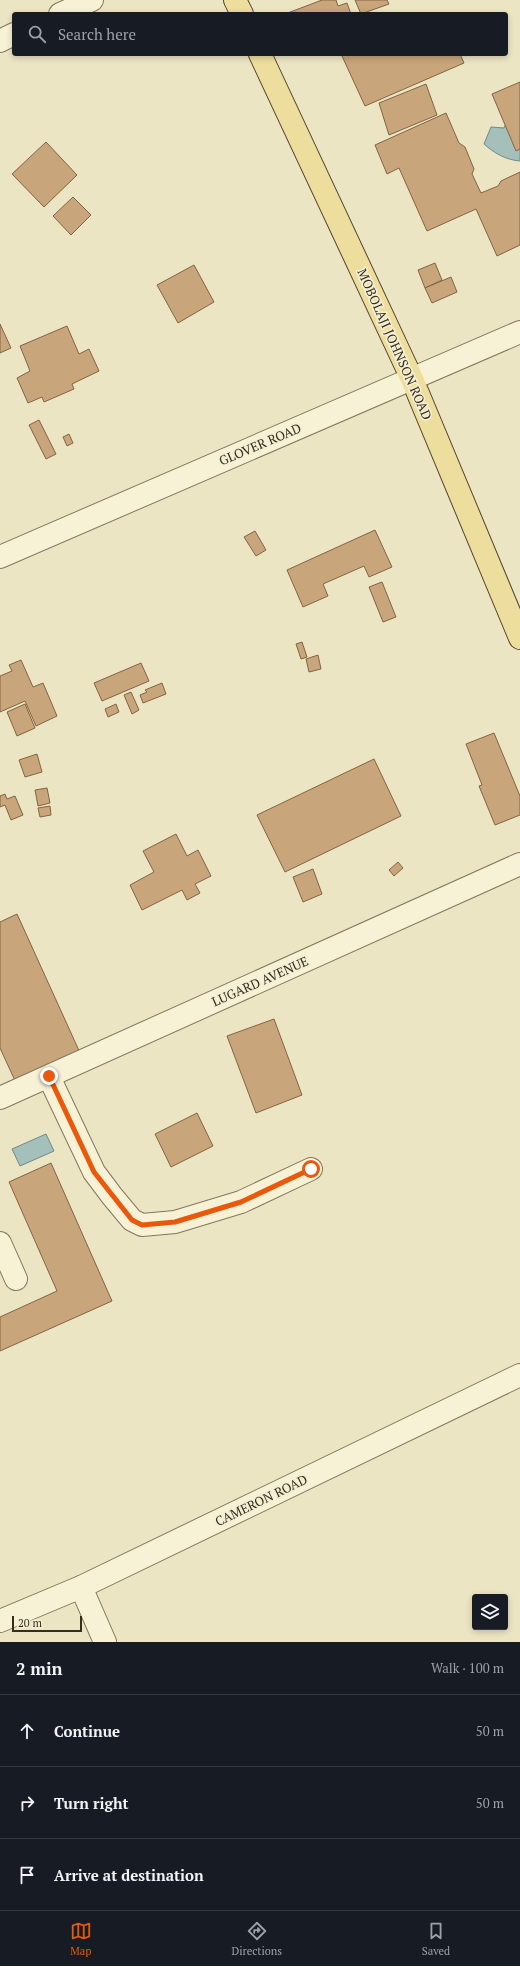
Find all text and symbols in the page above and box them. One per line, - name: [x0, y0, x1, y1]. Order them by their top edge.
- search box: [12, 12, 508, 56]
- icon: search: [26, 23, 48, 45]
- text: Search here: [58, 24, 136, 44]
- street label: MOBOLAJI JOHNSON ROAD: [353, 265, 437, 423]
- street label: GLOVER ROAD: [216, 419, 304, 469]
- street label: LUGARD AVENUE: [209, 952, 311, 1010]
- route end: [40, 1067, 58, 1085]
- route start: [302, 1160, 320, 1178]
- street label: CAMERON ROAD: [212, 1470, 310, 1530]
- map controls: [472, 1594, 508, 1630]
- button: layers: [472, 1594, 508, 1630]
- scale bar: [12, 1614, 82, 1633]
- text: 20 m: [18, 1616, 42, 1630]
- text: 2 min: [16, 1657, 63, 1680]
- text: Walk · 100 m: [431, 1659, 504, 1677]
- icon: ahead: [16, 1720, 38, 1742]
- text: Continue: [54, 1721, 120, 1741]
- text: 50 m: [476, 1722, 504, 1740]
- icon: right: [16, 1792, 38, 1814]
- text: Turn right: [54, 1793, 129, 1813]
- text: 50 m: [476, 1794, 504, 1812]
- icon: arrive: [16, 1864, 38, 1886]
- text: Arrive at destination: [54, 1865, 204, 1885]
- tab: Map: [70, 1920, 92, 1958]
- tab: Directions: [231, 1920, 282, 1958]
- tab: Saved: [422, 1920, 450, 1958]

